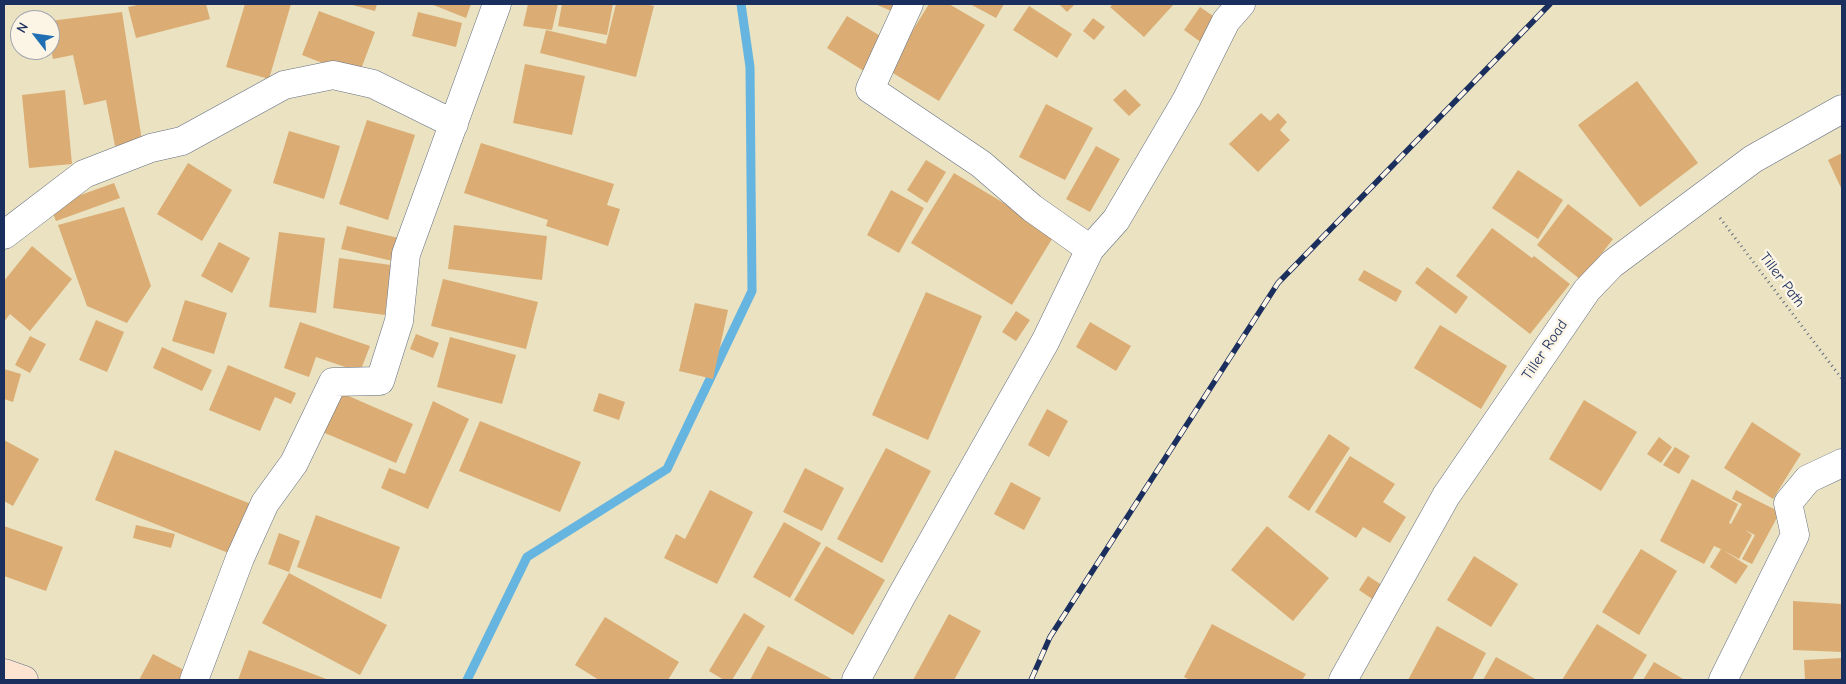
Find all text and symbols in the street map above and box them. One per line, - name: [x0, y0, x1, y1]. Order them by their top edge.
- north arrow: [10, 10, 60, 60]
- text: N: [13, 20, 32, 36]
- street label: Tiller Path: [1756, 249, 1808, 311]
- street label: Tiller Road: [1518, 317, 1572, 383]

